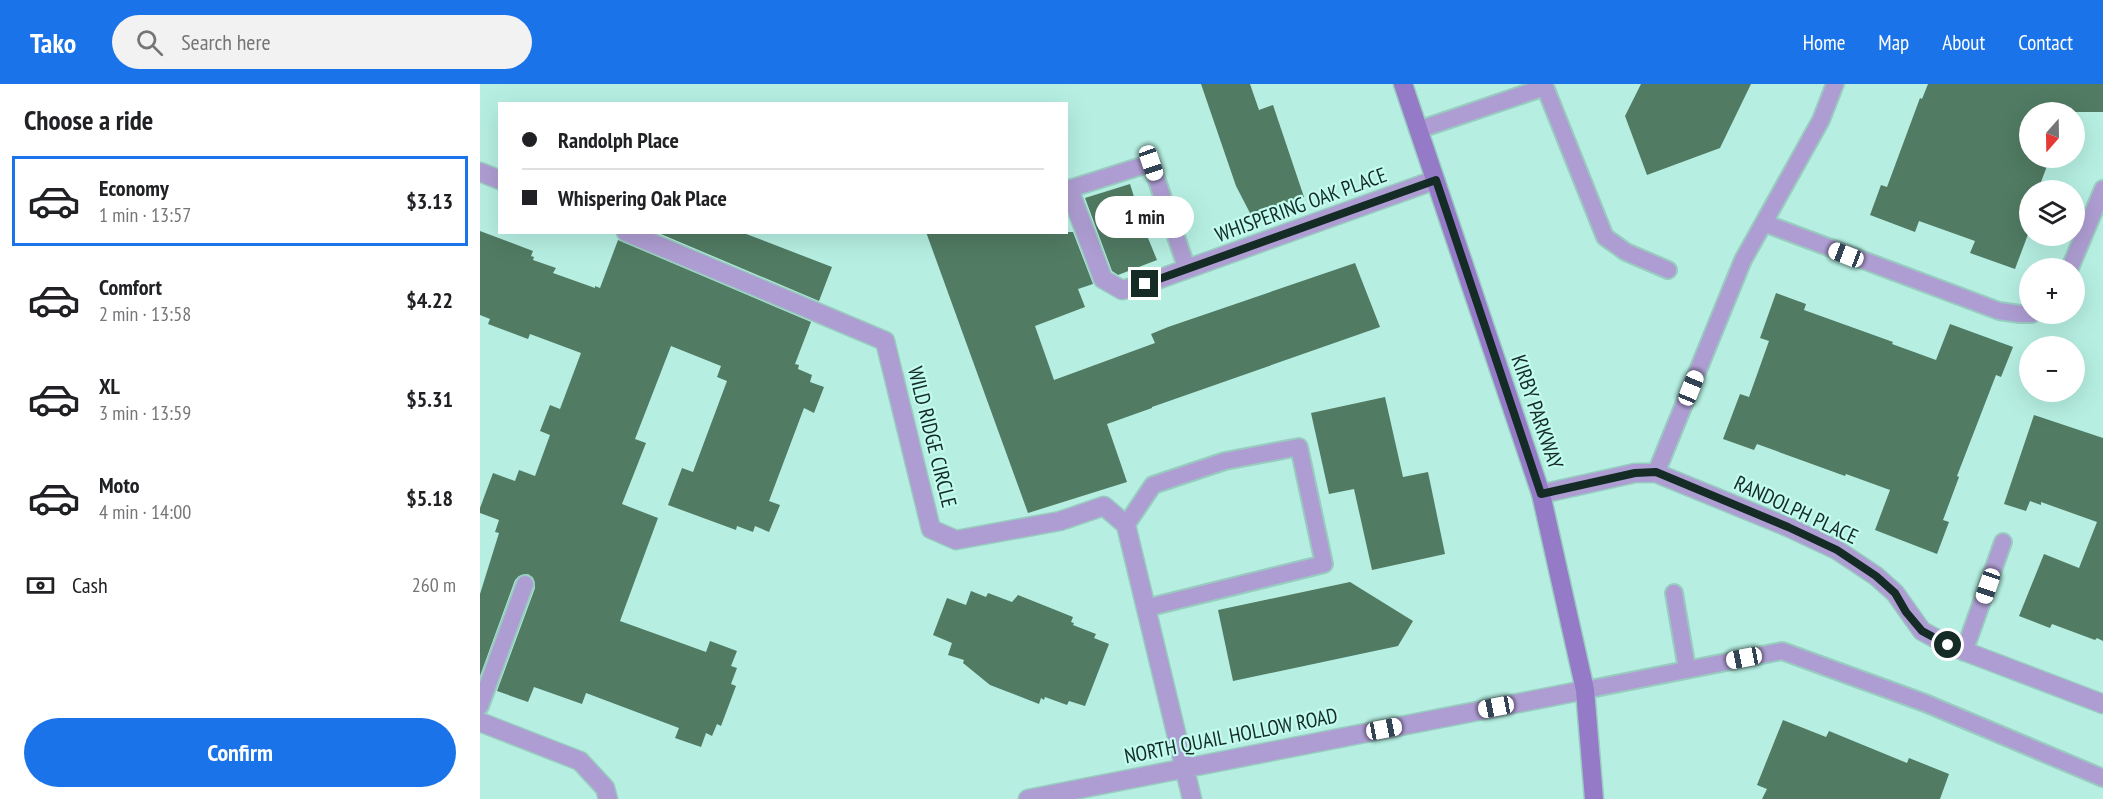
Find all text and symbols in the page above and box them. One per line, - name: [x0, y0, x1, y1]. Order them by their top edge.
- search box: [112, 15, 532, 69]
- text: Tako: [30, 24, 76, 61]
- icon: search: [133, 26, 166, 59]
- text: Search here: [181, 28, 271, 56]
- text: Home: [1803, 29, 1845, 56]
- text: Map: [1878, 29, 1909, 56]
- text: About: [1942, 29, 1985, 56]
- text: Contact: [2018, 29, 2073, 56]
- north arrow: [2019, 102, 2085, 168]
- map controls: [2019, 102, 2085, 402]
- text: Choose a ride: [24, 103, 153, 137]
- text: Randolph Place: [558, 126, 679, 154]
- car: [1137, 143, 1165, 183]
- street label: WHISPERING OAK PLACE: [1211, 161, 1390, 248]
- icon: car: [27, 174, 81, 228]
- text: Economy: [99, 174, 169, 202]
- button: layers: [2019, 180, 2085, 246]
- text: Whispering Oak Place: [558, 184, 727, 212]
- text: $3.13: [406, 187, 453, 215]
- callout: 1 min: [1096, 197, 1194, 239]
- text: 1 min · 13:57: [99, 202, 191, 228]
- text: 1 min: [1124, 204, 1165, 230]
- car: [1826, 240, 1866, 270]
- button: +: [2019, 258, 2085, 324]
- route end: [1131, 270, 1158, 297]
- icon: car: [27, 273, 81, 327]
- text: Comfort: [99, 273, 162, 301]
- text: $4.22: [406, 286, 453, 314]
- text: 2 min · 13:58: [99, 301, 191, 327]
- button: −: [2019, 336, 2085, 402]
- street label: KIRBY PARKWAY: [1505, 351, 1570, 473]
- street label: WILD RIDGE CIRCLE: [902, 364, 963, 510]
- car: [1676, 368, 1706, 408]
- icon: car: [27, 372, 81, 426]
- text: XL: [99, 372, 120, 400]
- text: $5.31: [406, 385, 453, 413]
- text: 3 min · 13:59: [99, 400, 191, 426]
- street label: RANDOLPH PLACE: [1730, 469, 1863, 550]
- icon: car: [27, 471, 81, 525]
- text: Moto: [99, 471, 140, 499]
- text: $5.18: [406, 484, 453, 512]
- text: 4 min · 14:00: [99, 499, 191, 525]
- car: [1974, 566, 2002, 606]
- icon: cash: [24, 569, 57, 602]
- text: Cash: [72, 571, 108, 599]
- text: 260 m: [412, 572, 456, 598]
- route start: [1934, 631, 1961, 658]
- car: [1725, 646, 1763, 670]
- car: [1477, 695, 1515, 719]
- street label: NORTH QUAIL HOLLOW ROAD: [1122, 702, 1340, 769]
- car: [1365, 717, 1403, 741]
- button: Confirm: [24, 718, 456, 787]

